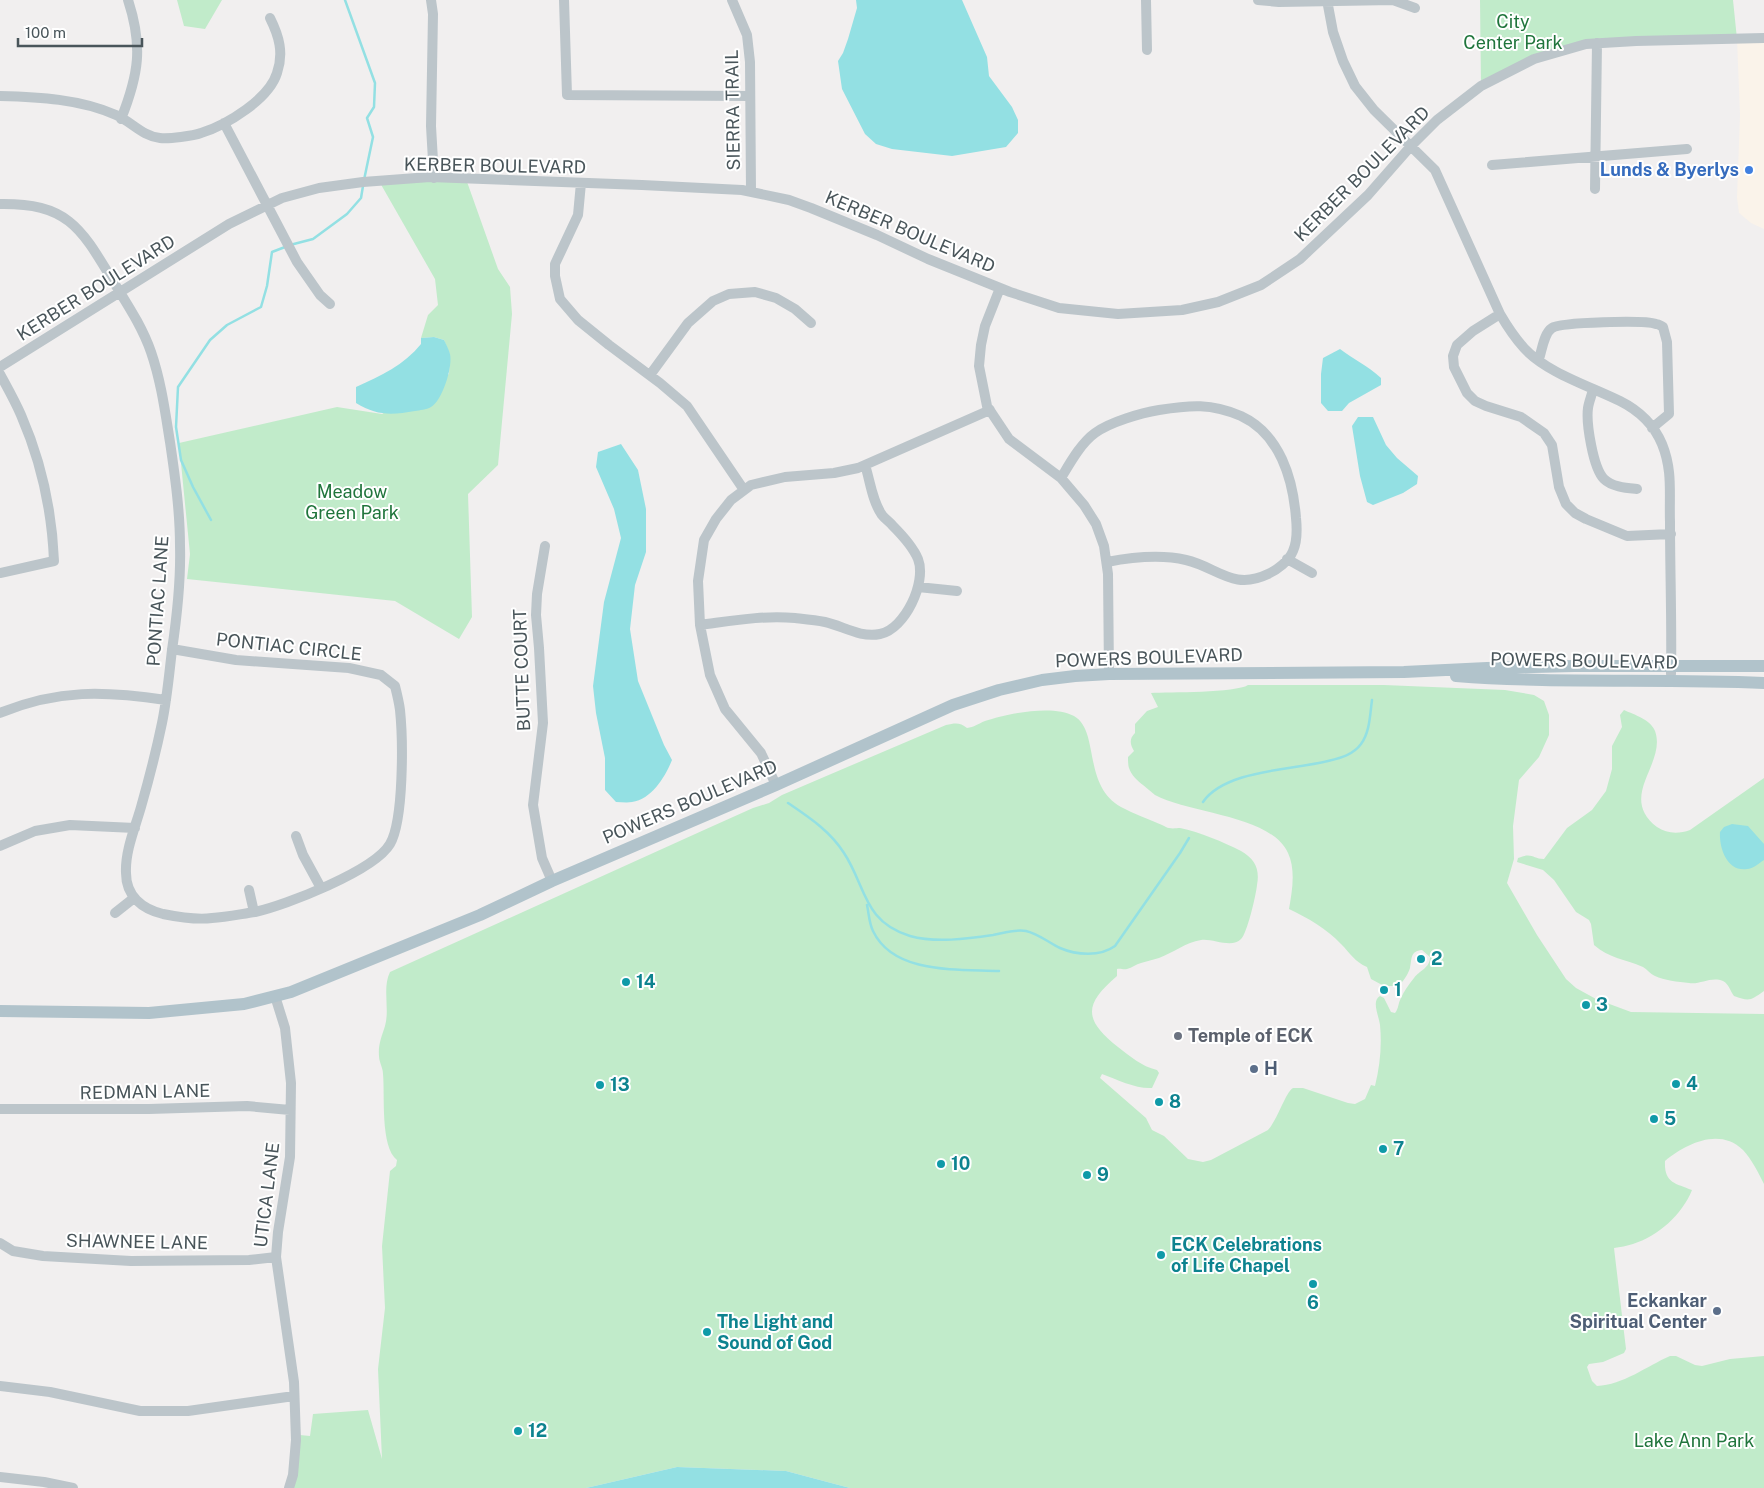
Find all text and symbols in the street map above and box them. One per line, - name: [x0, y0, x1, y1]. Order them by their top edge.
- park label: City Center Park: [1463, 11, 1563, 53]
- scale bar: [18, 15, 141, 47]
- text: 100 m: [25, 24, 66, 41]
- street label: SIERRA TRAIL: [721, 49, 744, 171]
- street label: KERBER BOULEVARD: [1290, 102, 1434, 246]
- street label: KERBER BOULEVARD: [404, 153, 586, 178]
- place label: Lunds & Byerlys: [1600, 159, 1739, 180]
- marker: Lunds & Byerlys: [1743, 164, 1755, 176]
- street label: KERBER BOULEVARD: [822, 186, 998, 277]
- street label: KERBER BOULEVARD: [13, 230, 179, 345]
- park label: Meadow Green Park: [305, 481, 399, 523]
- street label: PONTIAC LANE: [142, 535, 173, 667]
- street label: BUTTE COURT: [509, 608, 534, 732]
- street label: PONTIAC CIRCLE: [215, 628, 363, 665]
- street label: POWERS BOULEVARD: [1055, 644, 1243, 671]
- street label: POWERS BOULEVARD: [1490, 648, 1678, 673]
- street label: POWERS BOULEVARD: [599, 755, 780, 848]
- place label: 2: [1431, 948, 1442, 969]
- marker: 2: [1415, 953, 1427, 965]
- place label: 14: [636, 971, 656, 992]
- marker: 14: [620, 976, 632, 988]
- place label: 1: [1394, 979, 1402, 1000]
- marker: 1: [1378, 984, 1390, 996]
- place label: 3: [1596, 994, 1608, 1015]
- marker: 3: [1580, 999, 1592, 1011]
- place label: Temple of ECK: [1188, 1025, 1313, 1046]
- marker: Temple of ECK: [1172, 1030, 1184, 1042]
- place label: H: [1264, 1058, 1278, 1079]
- marker: H: [1248, 1063, 1260, 1075]
- place label: 4: [1686, 1073, 1698, 1094]
- place label: 13: [610, 1074, 630, 1095]
- marker: 4: [1670, 1078, 1682, 1090]
- marker: 13: [594, 1079, 606, 1091]
- street label: REDMAN LANE: [79, 1080, 211, 1103]
- place label: 8: [1169, 1091, 1181, 1112]
- marker: 8: [1153, 1096, 1165, 1108]
- place label: 5: [1664, 1108, 1676, 1129]
- marker: 5: [1648, 1113, 1660, 1125]
- place label: 7: [1393, 1138, 1404, 1159]
- street label: UTICA LANE: [250, 1141, 283, 1249]
- marker: 7: [1377, 1143, 1389, 1155]
- place label: 10: [951, 1153, 970, 1174]
- marker: 10: [935, 1158, 947, 1170]
- place label: 9: [1097, 1164, 1109, 1185]
- marker: 9: [1081, 1169, 1093, 1181]
- street label: SHAWNEE LANE: [66, 1230, 208, 1253]
- place label: ECK Celebrations of Life Chapel: [1171, 1234, 1322, 1276]
- marker: ECK Celebrations of Life Chapel: [1155, 1249, 1167, 1261]
- marker: 6: [1307, 1278, 1319, 1290]
- place label: Eckankar Spiritual Center: [1570, 1290, 1708, 1332]
- place label: 6: [1307, 1292, 1319, 1313]
- marker: Eckankar Spiritual Center: [1711, 1305, 1723, 1317]
- place label: The Light and Sound of God: [717, 1311, 833, 1353]
- marker: The Light and Sound of God: [701, 1326, 713, 1338]
- place label: 12: [528, 1420, 547, 1441]
- marker: 12: [512, 1425, 524, 1437]
- park label: Lake Ann Park: [1634, 1430, 1754, 1451]

